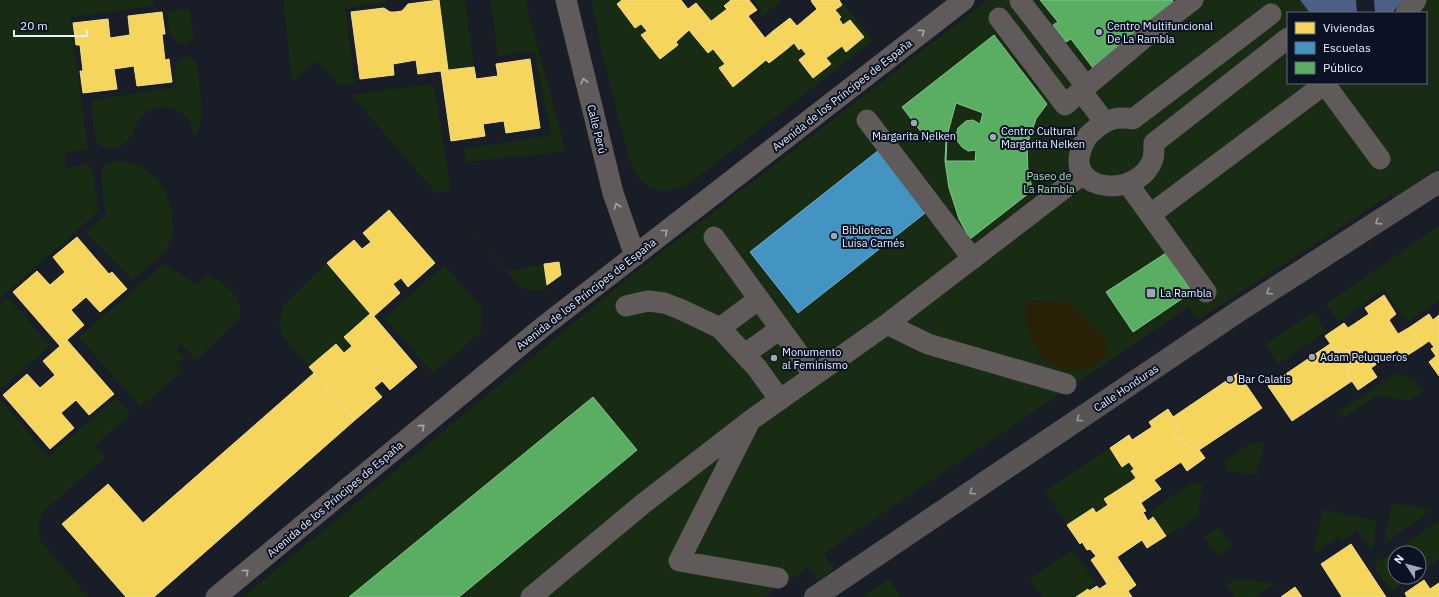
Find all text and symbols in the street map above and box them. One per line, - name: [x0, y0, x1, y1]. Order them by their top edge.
- scale bar: [14, 12, 87, 38]
- legend: [1287, 12, 1427, 84]
- text: 20 m: [20, 18, 48, 33]
- place label: Centro Multifuncional De La Rambla: [1107, 19, 1213, 46]
- text: Viviendas: [1323, 20, 1375, 35]
- marker: Centro Multifuncional De La Rambla: [1094, 27, 1104, 37]
- one-way arrow: [918, 30, 925, 37]
- street label: Avenida de los Príncipes de España: [769, 36, 915, 154]
- text: Escuelas: [1323, 40, 1371, 55]
- text: Público: [1323, 60, 1363, 75]
- one-way arrow: [581, 77, 589, 84]
- street label: Calle Perú: [584, 103, 610, 155]
- marker: Margarita Nelken: [909, 118, 919, 128]
- place label: Centro Cultural Margarita Nelken: [1001, 124, 1085, 151]
- place label: Margarita Nelken: [872, 129, 956, 143]
- marker: Centro Cultural Margarita Nelken: [988, 132, 998, 142]
- park label: Paseo de La Rambla: [1023, 169, 1075, 196]
- one-way arrow: [614, 203, 622, 210]
- one-way arrow: [1375, 217, 1382, 225]
- place label: Biblioteca Luisa Carnés: [842, 223, 905, 250]
- one-way arrow: [661, 230, 668, 237]
- marker: Biblioteca Luisa Carnés: [829, 231, 839, 241]
- street label: Avenida de los Príncipes de España: [513, 235, 659, 353]
- place label: La Rambla: [1160, 286, 1212, 300]
- marker: La Rambla: [1145, 287, 1157, 299]
- one-way arrow: [1266, 287, 1273, 294]
- place label: Monumento al Feminismo: [782, 345, 848, 372]
- place label: Adam Peluqueros: [1320, 350, 1407, 364]
- marker: Adam Peluqueros: [1307, 352, 1317, 362]
- marker: Monumento al Feminismo: [769, 353, 779, 363]
- street label: Calle Honduras: [1091, 361, 1161, 415]
- place label: Bar Calatis: [1238, 372, 1291, 386]
- marker: Bar Calatis: [1225, 374, 1235, 384]
- one-way arrow: [1076, 414, 1083, 422]
- one-way arrow: [417, 425, 424, 432]
- street label: Avenida de los Príncipes de España: [264, 438, 406, 560]
- one-way arrow: [969, 487, 976, 494]
- north arrow: [1387, 545, 1427, 585]
- text: N: [1391, 552, 1407, 566]
- one-way arrow: [241, 570, 248, 577]

